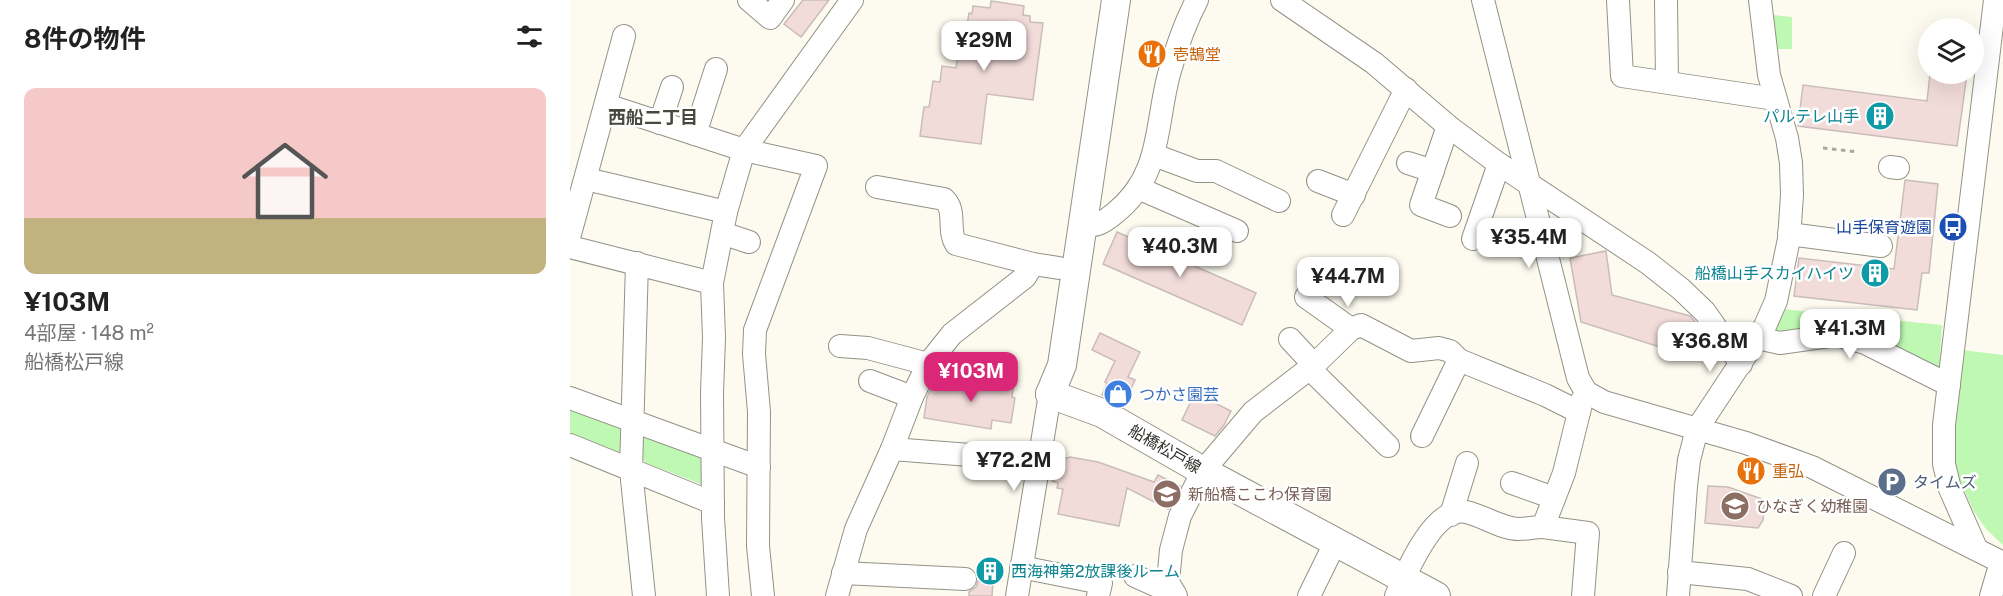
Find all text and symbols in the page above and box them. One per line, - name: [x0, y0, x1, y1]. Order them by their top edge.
- map controls: [1918, 18, 1984, 84]
- button: layers: [1918, 18, 1984, 84]
- icon: filters: [513, 20, 546, 53]
- pin: ¥29M: [948, 21, 1020, 72]
- text: 8件の物件: [24, 23, 145, 54]
- text: ¥29M: [955, 28, 1013, 52]
- restaurant icon: 壱鵠堂: [1136, 38, 1168, 70]
- place label: 壱鵠堂: [1173, 45, 1221, 64]
- building icon: パルテレ山手: [1864, 100, 1896, 132]
- district label: 西船二丁目: [608, 107, 698, 128]
- place label: パルテレ山手: [1763, 107, 1859, 126]
- icon: home: [231, 127, 339, 235]
- bus stop icon: 山手保育遊園: [1937, 211, 1969, 243]
- pin: ¥35.4M: [1480, 218, 1578, 269]
- place label: 山手保育遊園: [1836, 218, 1932, 237]
- text: ¥35.4M: [1491, 225, 1567, 249]
- pin: ¥40.3M: [1131, 227, 1229, 278]
- text: ¥40.3M: [1142, 234, 1218, 258]
- pin: ¥44.7M: [1299, 257, 1397, 308]
- building icon: 船橋山手スカイハイツ: [1859, 257, 1891, 289]
- text: ¥44.7M: [1311, 264, 1385, 288]
- place label: 船橋山手スカイハイツ: [1695, 264, 1854, 283]
- text: ¥103M: [24, 286, 110, 317]
- pin: ¥41.3M: [1801, 309, 1899, 360]
- text: ¥41.3M: [1814, 316, 1886, 340]
- text: 4部屋 · 148 m²: [24, 321, 154, 345]
- pin: ¥36.8M: [1661, 322, 1759, 373]
- text: ¥36.8M: [1672, 329, 1748, 353]
- text: 船橋松戸線: [24, 350, 124, 374]
- pin: ¥103M: [929, 352, 1013, 403]
- text: ¥103M: [938, 359, 1004, 383]
- shop icon: つかさ園芸: [1102, 378, 1134, 410]
- place label: つかさ園芸: [1139, 385, 1219, 404]
- street label: 船橋松戸線: [1126, 421, 1204, 477]
- pin: ¥72.2M: [965, 441, 1063, 492]
- text: ¥72.2M: [976, 448, 1052, 472]
- restaurant icon: 重弘: [1735, 455, 1767, 487]
- place label: 重弘: [1772, 462, 1804, 481]
- parking icon: タイムズ: [1876, 466, 1908, 498]
- place label: タイムズ: [1913, 473, 1977, 492]
- school or university icon: 新船橋ここわ保育園: [1151, 478, 1183, 510]
- place label: 新船橋ここわ保育園: [1188, 485, 1332, 504]
- school or university icon: ひなぎく幼稚園: [1719, 490, 1751, 522]
- place label: ひなぎく幼稚園: [1756, 497, 1868, 516]
- building icon: 西海神第2放課後ルーム: [974, 555, 1006, 587]
- place label: 西海神第2放課後ルーム: [1011, 562, 1180, 581]

